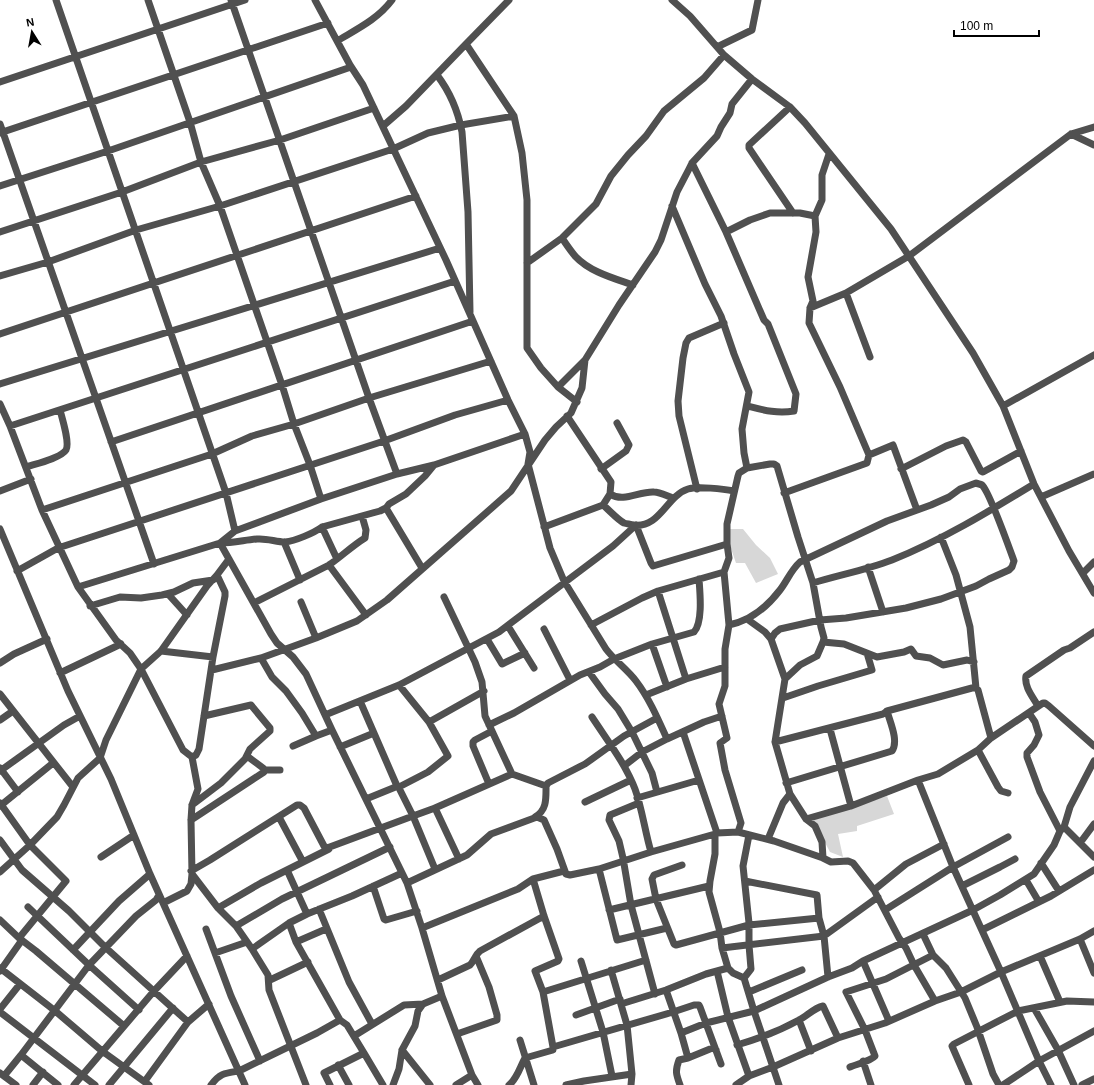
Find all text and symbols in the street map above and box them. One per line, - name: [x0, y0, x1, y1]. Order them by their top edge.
- north arrow: [12, 12, 52, 52]
- scale bar: [954, 12, 1039, 38]
- text: N: [25, 16, 35, 29]
- text: 100 m: [960, 19, 993, 33]

